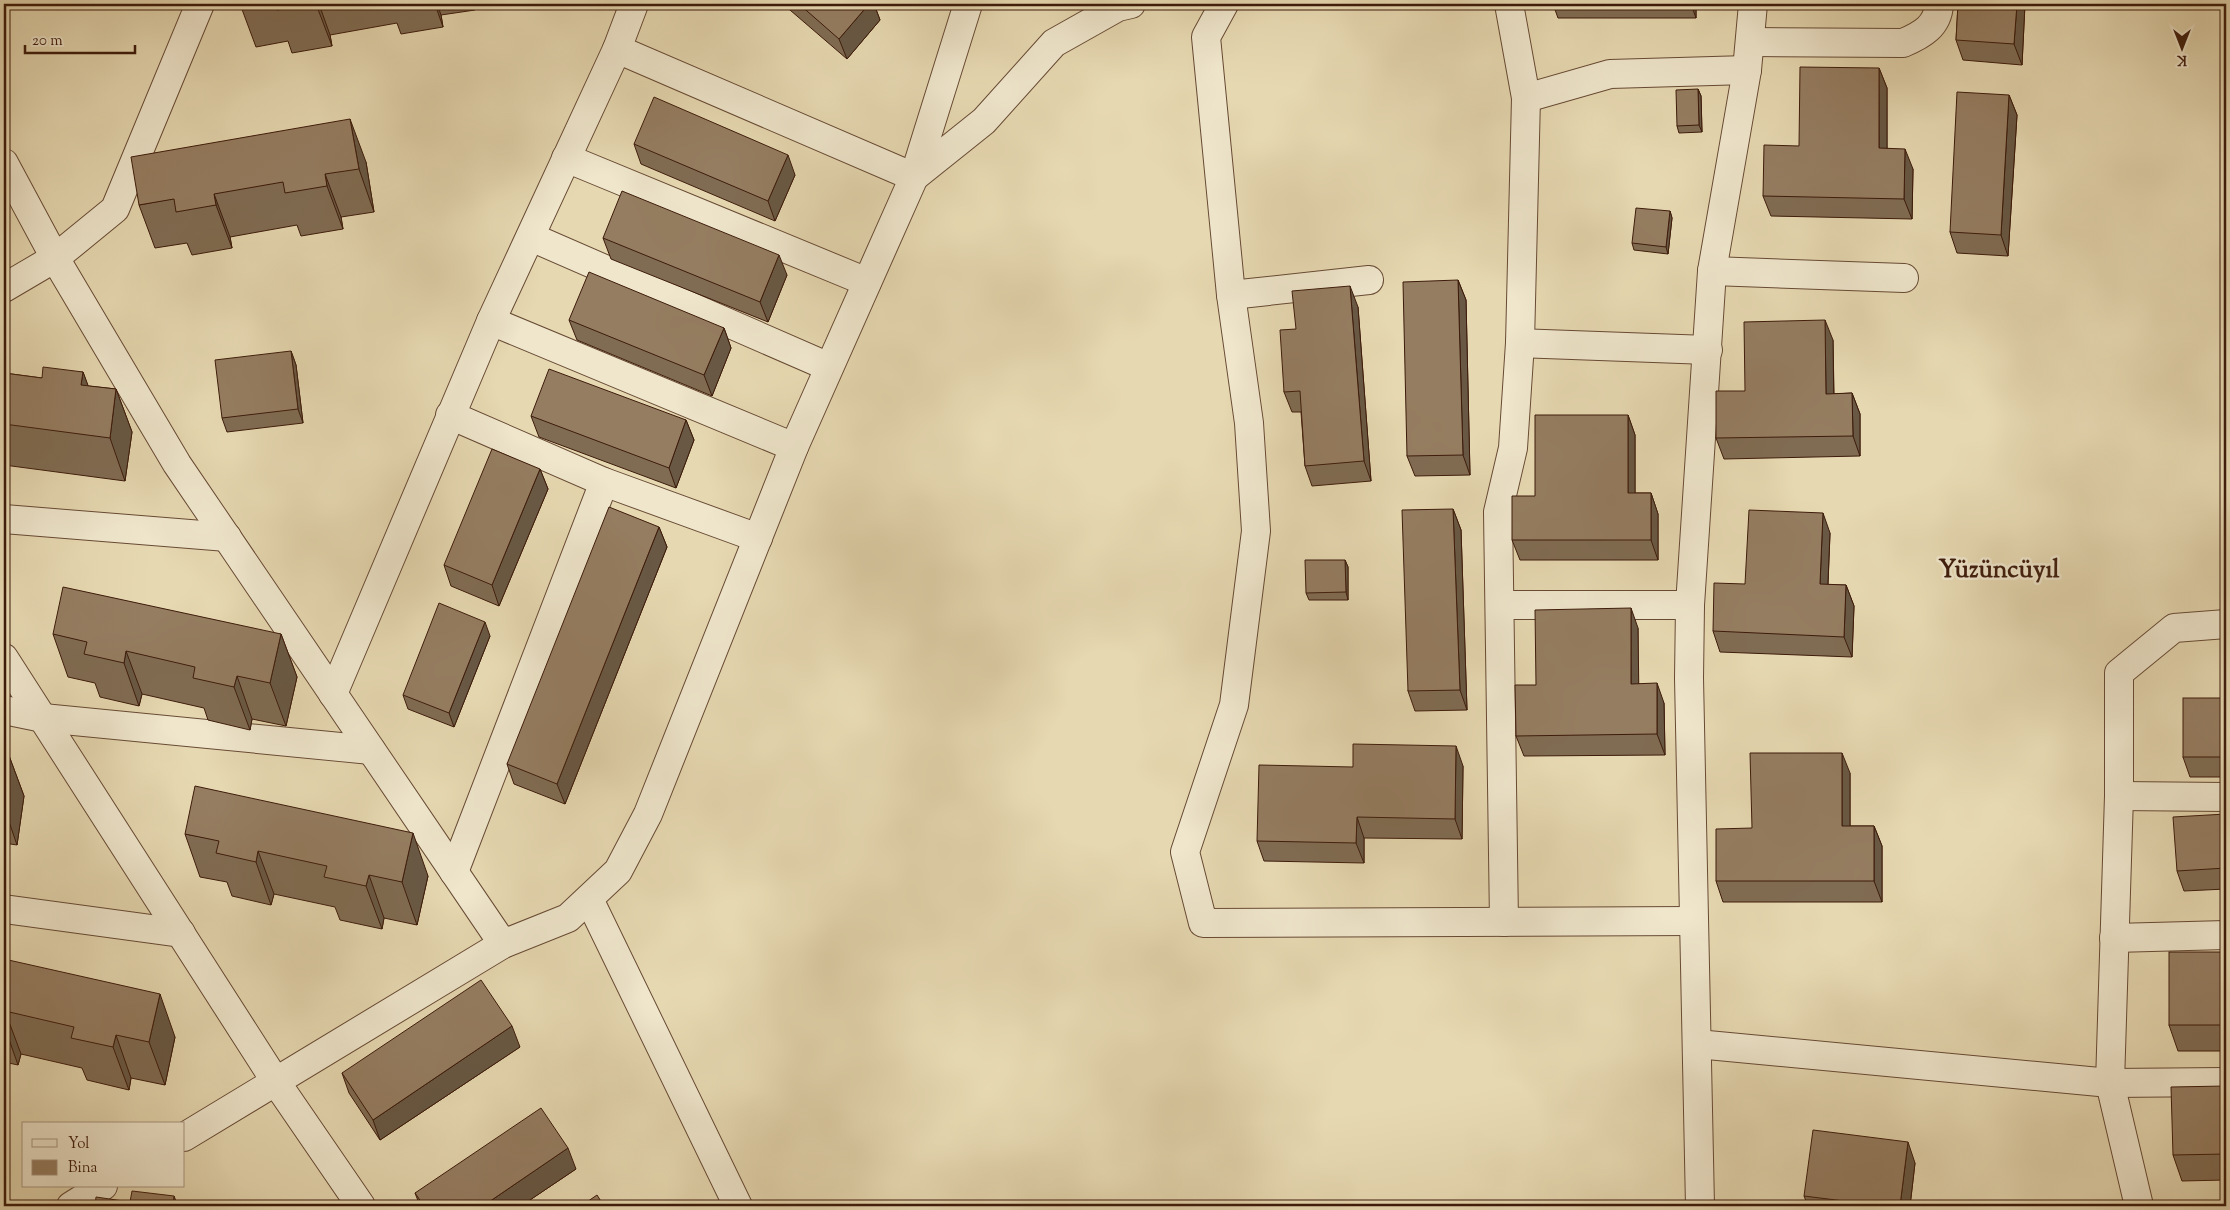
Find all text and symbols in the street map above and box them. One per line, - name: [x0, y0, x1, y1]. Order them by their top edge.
- scale bar: [25, 22, 135, 54]
- north arrow: [2158, 22, 2208, 72]
- text: 20 m: [32, 31, 63, 52]
- text: K: [2176, 49, 2187, 69]
- district label: Yüzüncüyıl: [1938, 553, 2060, 589]
- legend: [22, 1122, 185, 1188]
- text: Yol: [68, 1134, 90, 1155]
- text: Bina: [68, 1158, 98, 1179]

